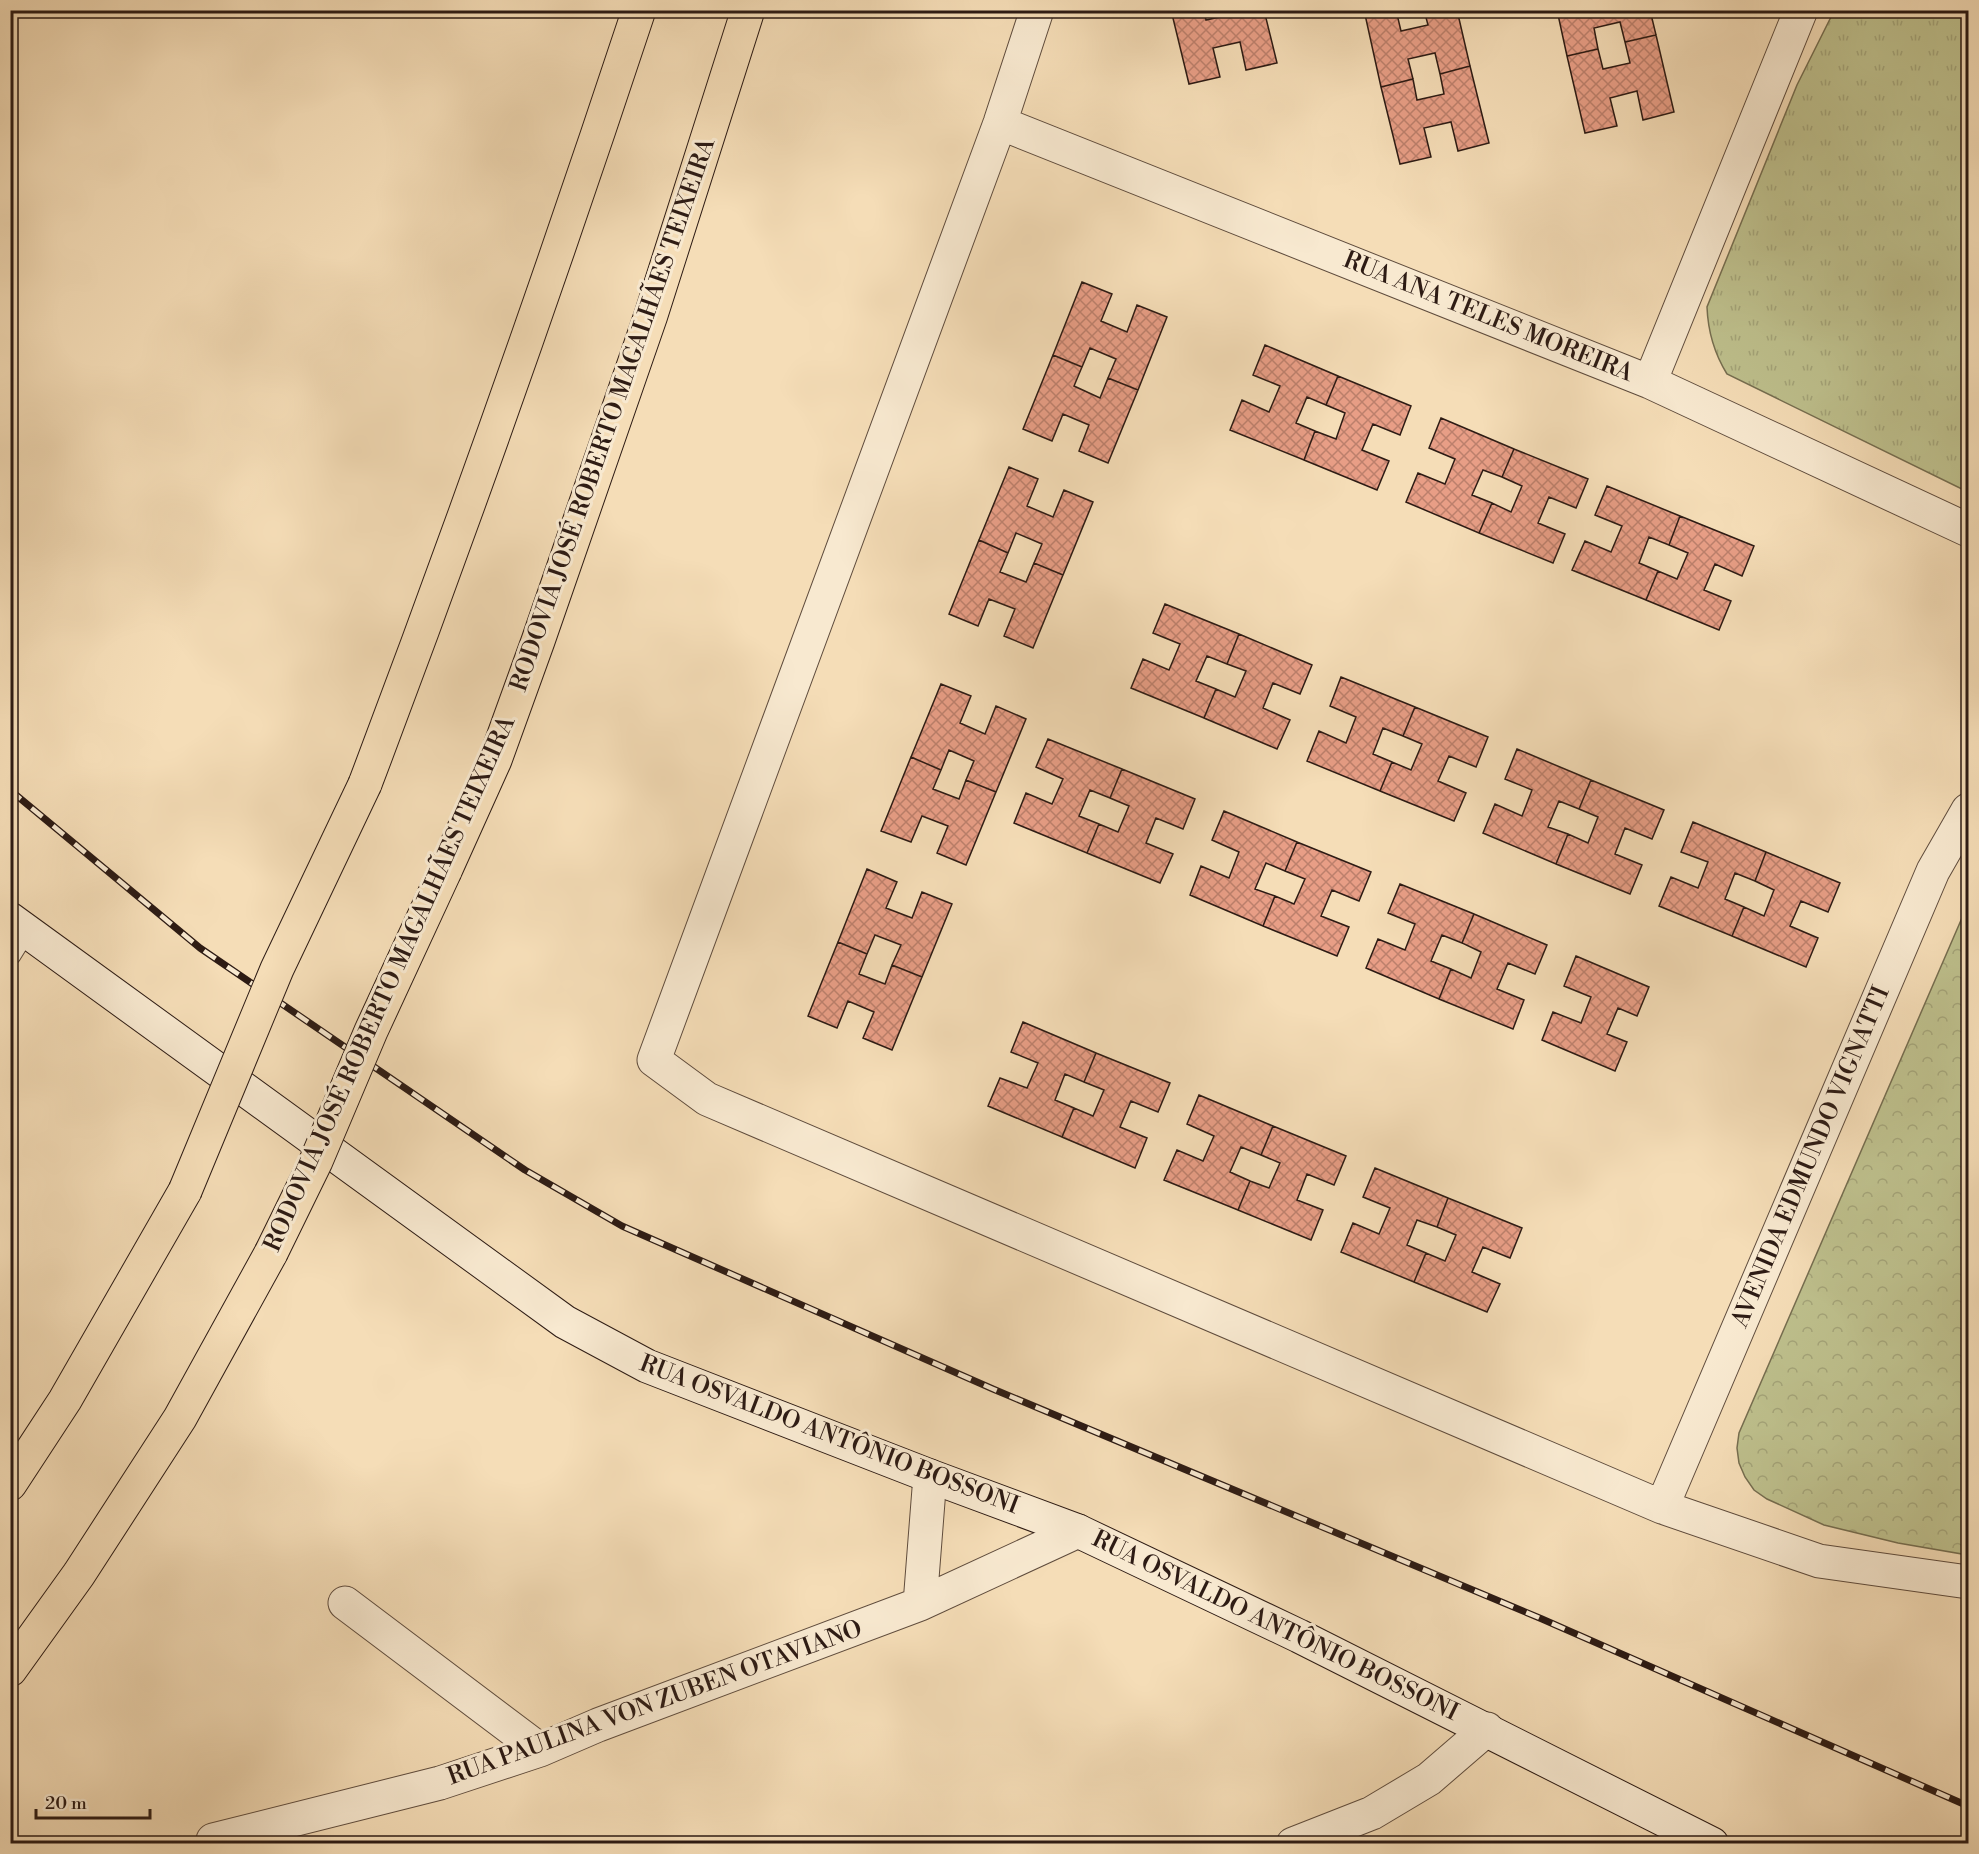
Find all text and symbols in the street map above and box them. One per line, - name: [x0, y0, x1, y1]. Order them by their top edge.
- street label: RODOVIA JOSÉ ROBERTO MAGALHÃES TEIXEIRA: [503, 134, 722, 696]
- street label: RUA ANA TELES MOREIRA: [1339, 245, 1638, 389]
- street label: RODOVIA JOSÉ ROBERTO MAGALHÃES TEIXEIRA: [257, 711, 523, 1257]
- street label: AVENIDA EDMUNDO VIGNATTI: [1725, 982, 1897, 1333]
- street label: RUA OSVALDO ANTÔNIO BOSSONI: [635, 1347, 1023, 1521]
- street label: RUA OSVALDO ANTÔNIO BOSSONI: [1087, 1522, 1464, 1728]
- street label: RUA PAULINA VON ZUBEN OTAVIANO: [444, 1614, 866, 1792]
- scale bar: [36, 1782, 150, 1820]
- text: 20 m: [45, 1792, 87, 1815]

